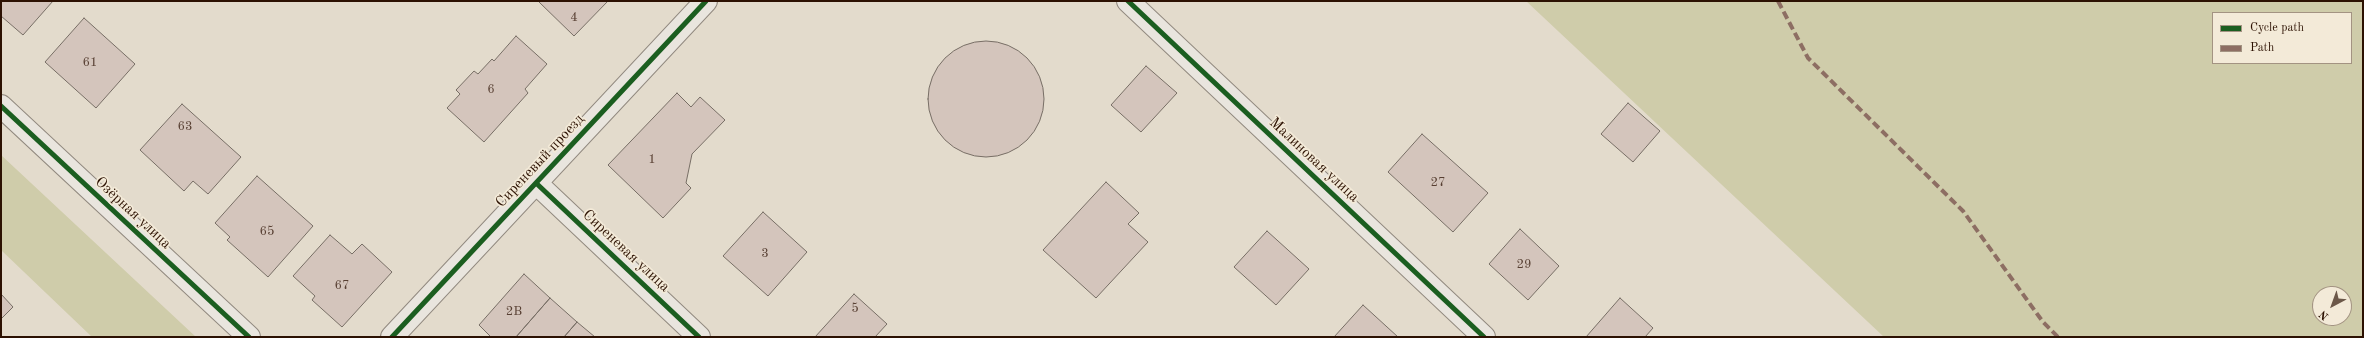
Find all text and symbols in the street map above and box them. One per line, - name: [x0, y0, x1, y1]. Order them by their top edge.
- house number: 4: [570, 10, 578, 26]
- legend: [2212, 12, 2352, 64]
- text: Cycle path: [2250, 22, 2304, 34]
- text: Path: [2250, 42, 2274, 54]
- house number: 61: [82, 55, 98, 71]
- house number: 6: [487, 82, 495, 98]
- street label: Сиреневый проезд: [492, 110, 588, 212]
- street label: Малиновая улица: [1265, 114, 1363, 206]
- house number: 63: [177, 119, 193, 135]
- house number: 1: [648, 152, 656, 168]
- street label: Озёрная улица: [91, 173, 175, 253]
- house number: 27: [1430, 175, 1446, 191]
- street label: Сиреневая улица: [579, 206, 673, 296]
- house number: 65: [259, 224, 275, 240]
- house number: 3: [761, 246, 769, 262]
- house number: 29: [1516, 257, 1532, 273]
- house number: 67: [334, 278, 350, 294]
- north arrow: [2312, 286, 2352, 326]
- house number: 5: [851, 301, 859, 317]
- house number: 2В: [506, 304, 522, 320]
- text: N: [2318, 308, 2331, 322]

